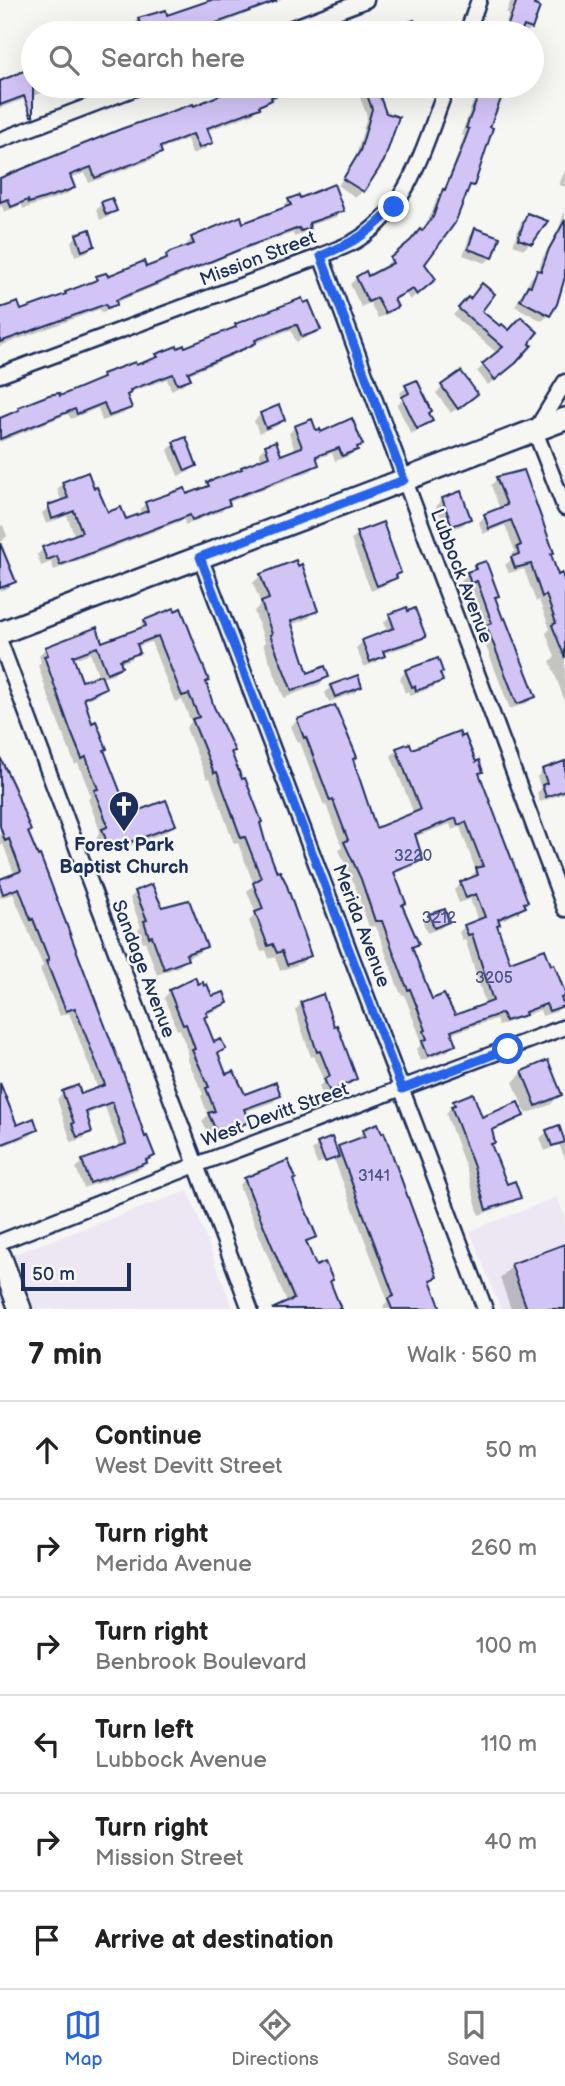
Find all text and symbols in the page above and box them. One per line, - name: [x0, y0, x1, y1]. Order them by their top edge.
- search box: [21, 21, 544, 98]
- icon: search: [45, 41, 83, 79]
- text: Search here: [101, 44, 245, 75]
- route end: [378, 191, 409, 222]
- street label: Mission Street: [197, 226, 319, 292]
- street label: Lubbock Avenue: [425, 506, 497, 646]
- church icon: Forest Park Baptist Church: [107, 789, 141, 833]
- place label: Forest Park Baptist Church: [59, 834, 189, 879]
- house number: 3220: [394, 847, 432, 866]
- street label: Merida Avenue: [327, 861, 395, 991]
- street label: Sandage Avenue: [106, 897, 180, 1041]
- house number: 3212: [422, 909, 457, 928]
- house number: 3205: [475, 969, 513, 988]
- route start: [492, 1033, 523, 1064]
- street label: West Devitt Street: [198, 1078, 352, 1152]
- house number: 3141: [358, 1167, 390, 1186]
- scale bar: [21, 1260, 131, 1292]
- text: 50 m: [32, 1263, 75, 1286]
- text: 7 min: [28, 1337, 102, 1373]
- text: Walk · 560 m: [407, 1341, 537, 1369]
- text: Continue: [95, 1421, 202, 1452]
- icon: ahead: [28, 1431, 66, 1469]
- text: 50 m: [485, 1436, 537, 1464]
- text: West Devitt Street: [95, 1452, 282, 1480]
- text: Turn right: [95, 1519, 208, 1550]
- icon: right: [28, 1529, 66, 1567]
- text: 260 m: [471, 1534, 537, 1562]
- text: Merida Avenue: [95, 1550, 252, 1578]
- text: Turn right: [95, 1617, 208, 1648]
- icon: right: [28, 1627, 66, 1665]
- text: 100 m: [476, 1632, 537, 1660]
- text: Benbrook Boulevard: [95, 1648, 307, 1676]
- text: Turn left: [95, 1715, 194, 1746]
- icon: left: [28, 1725, 66, 1763]
- text: 110 m: [480, 1730, 537, 1758]
- text: Lubbock Avenue: [95, 1746, 267, 1774]
- text: Turn right: [95, 1813, 208, 1844]
- icon: right: [28, 1823, 66, 1861]
- text: 40 m: [484, 1828, 537, 1856]
- text: Mission Street: [95, 1844, 243, 1872]
- icon: arrive: [28, 1921, 66, 1959]
- text: Arrive at destination: [95, 1925, 334, 1956]
- tab: Map: [64, 2006, 103, 2071]
- tab: Directions: [231, 2006, 319, 2071]
- tab: Saved: [447, 2006, 501, 2071]

